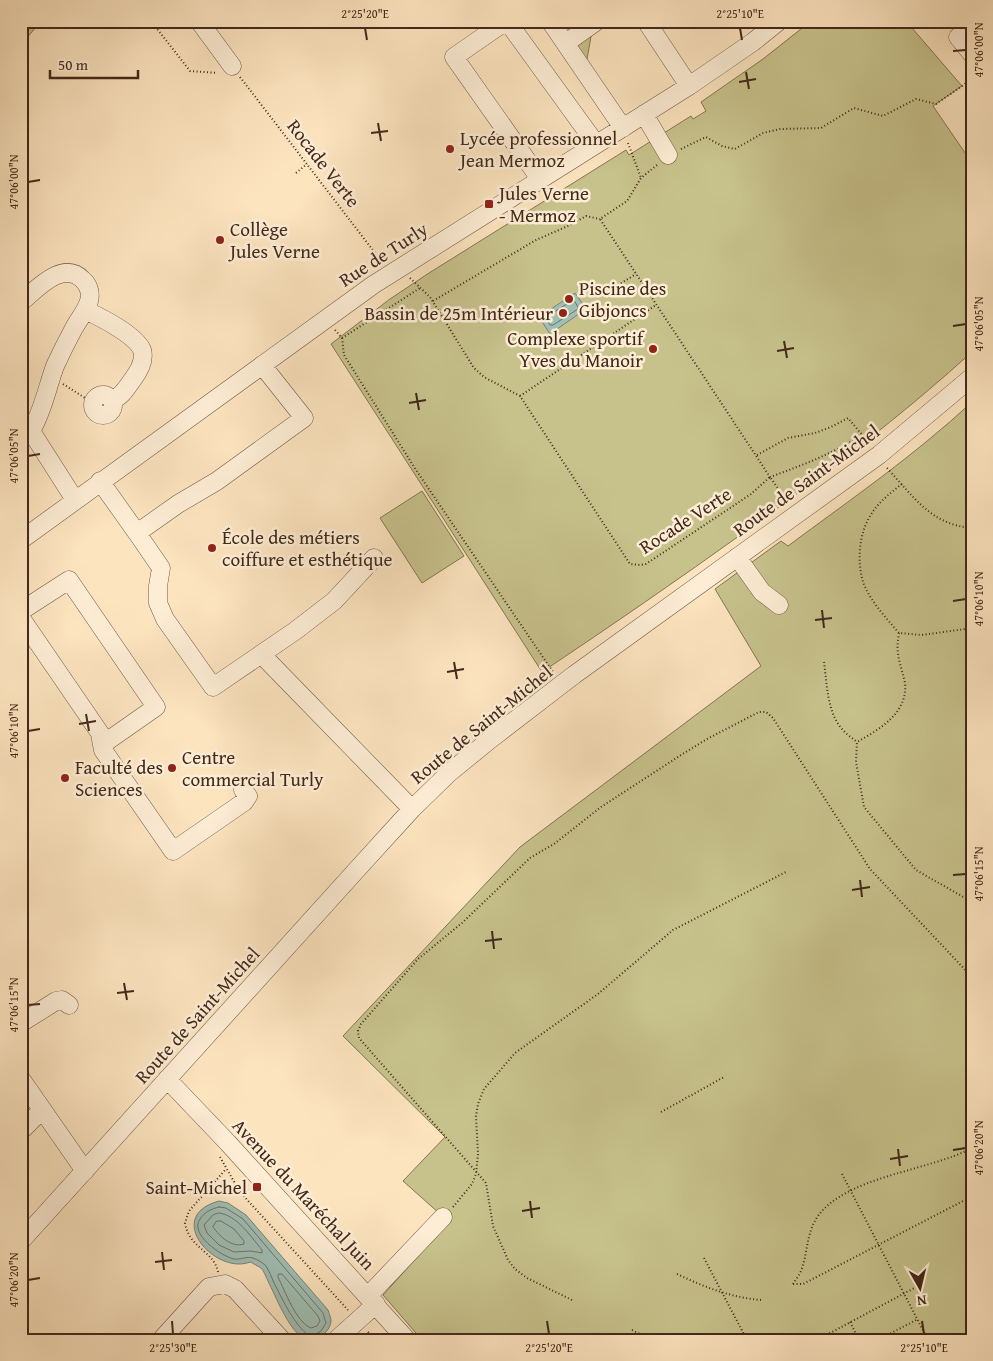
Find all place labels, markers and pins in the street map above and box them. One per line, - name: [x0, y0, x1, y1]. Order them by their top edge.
- place label: Lycée professionnel Jean Mermoz: [458, 124, 617, 174]
- marker: Lycée professionnel Jean Mermoz: [444, 143, 456, 155]
- place label: Jules Verne - Mermoz: [497, 179, 589, 229]
- marker: Jules Verne - Mermoz: [483, 198, 495, 210]
- place label: Collège Jules Verne: [228, 215, 320, 265]
- marker: Collège Jules Verne: [214, 234, 226, 246]
- place label: Piscine des Gibjoncs: [579, 274, 666, 324]
- marker: Piscine des Gibjoncs: [563, 293, 575, 305]
- place label: Bassin de 25m Intérieur: [364, 299, 553, 327]
- marker: Bassin de 25m Intérieur: [557, 307, 569, 319]
- place label: Complexe sportif Yves du Manoir: [507, 324, 645, 374]
- marker: Complexe sportif Yves du Manoir: [647, 343, 659, 355]
- place label: École des métiers coiffure et esthétique: [222, 523, 392, 573]
- marker: École des métiers coiffure et esthétique: [206, 542, 218, 554]
- place label: Centre commercial Turly: [182, 743, 324, 793]
- place label: Faculté des Sciences: [75, 753, 163, 803]
- marker: Centre commercial Turly: [166, 762, 178, 774]
- marker: Faculté des Sciences: [59, 772, 71, 784]
- place label: Saint-Michel: [146, 1173, 247, 1201]
- marker: Saint-Michel: [251, 1181, 263, 1193]

